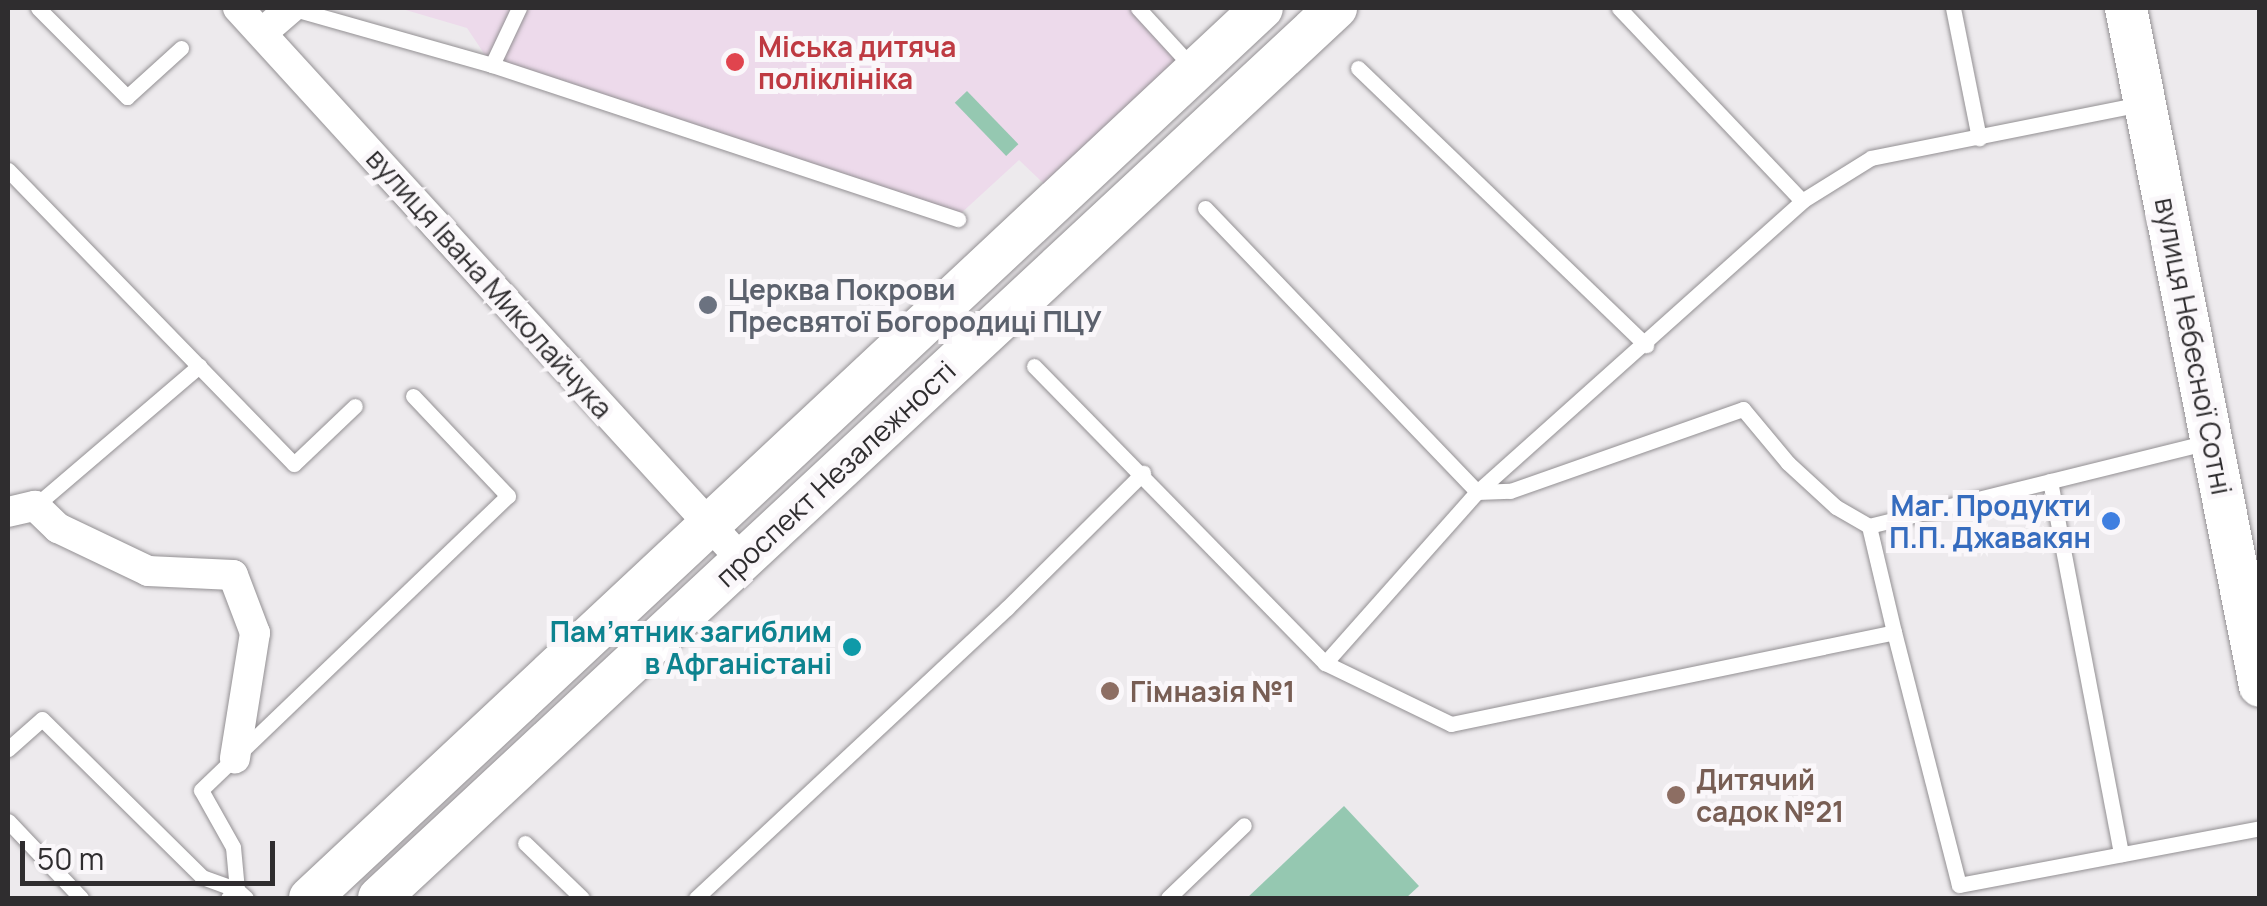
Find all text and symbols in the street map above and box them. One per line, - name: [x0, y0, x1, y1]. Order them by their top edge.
- place label: Міська дитяча поліклініка: [758, 29, 956, 95]
- marker: Міська дитяча поліклініка: [722, 49, 748, 75]
- street label: вулиця Івана Миколайчука: [360, 141, 620, 425]
- street label: вулиця Небесної Сотні: [2149, 195, 2239, 497]
- place label: Церква Покрови Пресвятої Богородиці ПЦУ: [728, 272, 1102, 338]
- marker: Церква Покрови Пресвятої Богородиці ПЦУ: [697, 294, 719, 316]
- street label: проспект Незалежності: [708, 353, 962, 593]
- place label: Маг. Продукти П.П. Джавакян: [1889, 488, 2091, 554]
- marker: Маг. Продукти П.П. Джавакян: [2100, 510, 2122, 532]
- place label: Пам’ятник загиблим в Афганістані: [550, 614, 832, 680]
- marker: Пам’ятник загиблим в Афганістані: [841, 636, 863, 658]
- place label: Гімназія №1: [1130, 674, 1295, 708]
- marker: Гімназія №1: [1099, 680, 1121, 702]
- place label: Дитячий садок №21: [1696, 762, 1844, 828]
- marker: Дитячий садок №21: [1665, 784, 1687, 806]
- scale bar: [25, 821, 280, 883]
- text: 50 m: [37, 838, 104, 879]

